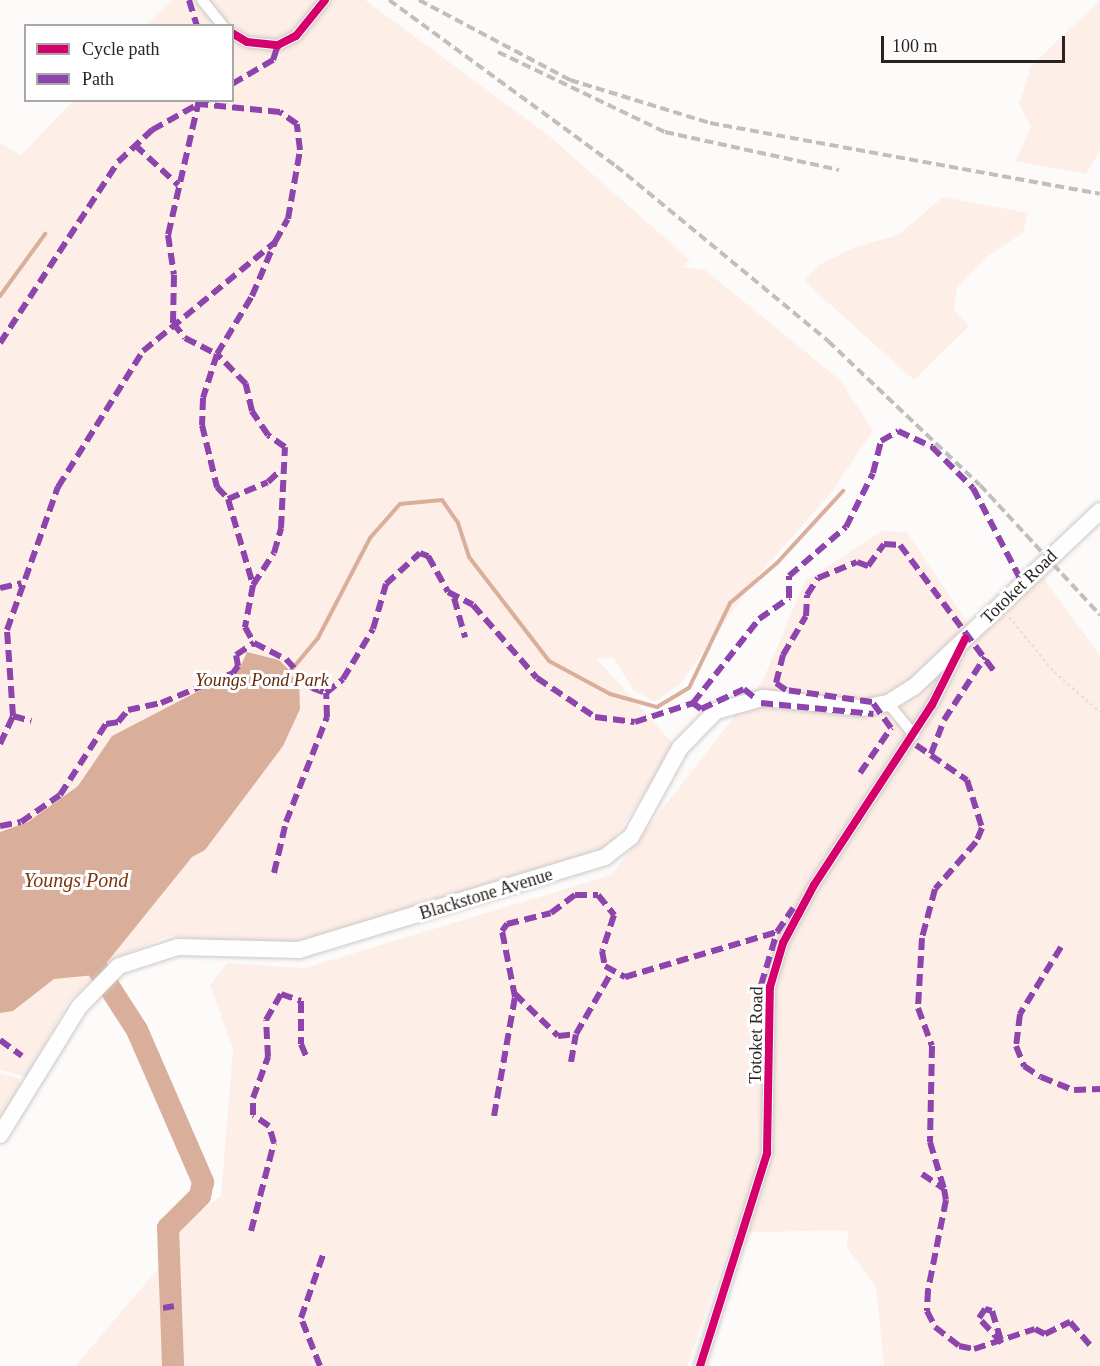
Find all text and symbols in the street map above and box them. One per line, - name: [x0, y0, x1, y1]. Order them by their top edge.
- legend: [24, 24, 234, 102]
- scale bar: [884, 24, 1068, 62]
- text: 100 m: [892, 36, 938, 56]
- text: Cycle path: [82, 39, 159, 59]
- text: Path: [82, 69, 114, 89]
- street label: Totoket Road: [977, 545, 1061, 629]
- park label: Youngs Pond Park: [195, 669, 329, 691]
- street label: Blackstone Avenue: [416, 863, 556, 925]
- water label: Youngs Pond: [24, 868, 128, 892]
- street label: Totoket Road: [744, 986, 768, 1084]

